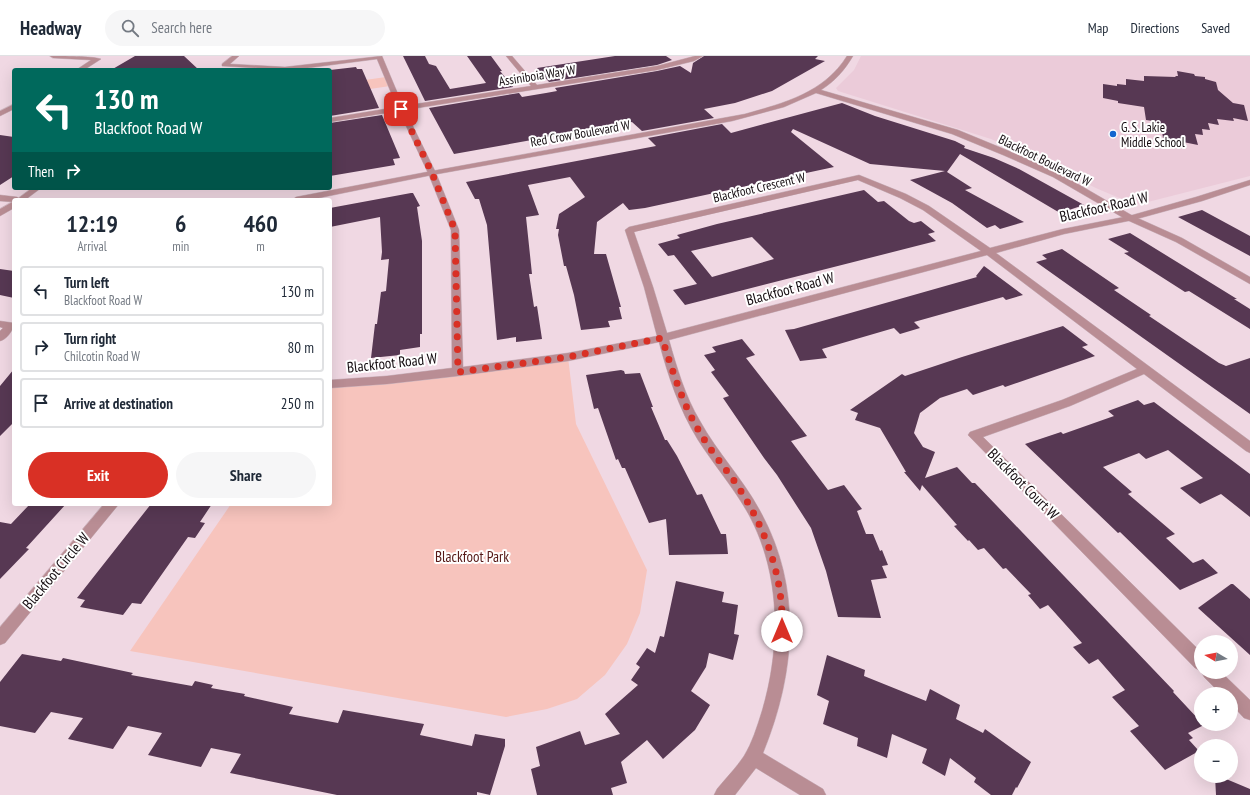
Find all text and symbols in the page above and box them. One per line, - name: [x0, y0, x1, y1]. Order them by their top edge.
- search box: [105, 10, 385, 46]
- text: Headway: [20, 16, 81, 40]
- icon: search: [119, 17, 141, 39]
- text: Search here: [151, 18, 212, 37]
- text: Map: [1088, 19, 1108, 37]
- text: Directions: [1130, 19, 1179, 37]
- text: Saved: [1201, 19, 1230, 37]
- street label: Assiniboia Way W: [498, 61, 577, 90]
- text: 130 m: [94, 80, 158, 117]
- icon: left: [28, 84, 80, 136]
- pin: [384, 92, 418, 126]
- icon: arrive: [390, 98, 412, 120]
- text: Blackfoot Road W: [94, 116, 202, 139]
- street label: Red Crow Boulevard W: [529, 116, 631, 151]
- place label: G. S. Lakie Middle School: [1121, 119, 1185, 151]
- marker: G. S. Lakie Middle School: [1108, 129, 1118, 139]
- street label: Blackfoot Boulevard W: [996, 131, 1094, 190]
- icon: right: [62, 160, 84, 182]
- text: Then: [28, 162, 54, 181]
- street label: Blackfoot Crescent W: [711, 169, 807, 206]
- street label: Blackfoot Road W: [1058, 187, 1150, 226]
- text: 12:19: [66, 208, 118, 239]
- text: 6: [175, 208, 186, 239]
- text: 460: [243, 208, 278, 239]
- text: Arrival: [77, 238, 107, 255]
- text: min: [172, 238, 189, 255]
- text: m: [256, 238, 265, 255]
- street label: Blackfoot Road W: [744, 268, 836, 309]
- text: Turn left: [64, 273, 109, 292]
- icon: left: [30, 280, 52, 302]
- text: 130 m: [281, 282, 314, 301]
- text: Blackfoot Road W: [64, 292, 142, 309]
- text: Turn right: [64, 329, 116, 348]
- icon: right: [30, 336, 52, 358]
- text: 80 m: [288, 338, 314, 357]
- text: Chilcotin Road W: [64, 348, 140, 365]
- street label: Blackfoot Road W: [346, 348, 438, 377]
- icon: arrive: [30, 392, 52, 414]
- text: Arrive at destination: [64, 394, 173, 413]
- text: 250 m: [281, 394, 314, 413]
- street label: Blackfoot Court W: [984, 444, 1063, 523]
- button: Exit: [28, 452, 168, 498]
- button: Share: [176, 452, 316, 498]
- street label: Blackfoot Circle W: [18, 529, 93, 613]
- park label: Blackfoot Park: [435, 547, 509, 566]
- position arrow: [761, 610, 803, 652]
- north arrow: [1194, 635, 1238, 679]
- map controls: [1194, 635, 1238, 783]
- button: +: [1194, 687, 1238, 731]
- button: −: [1194, 739, 1238, 783]

